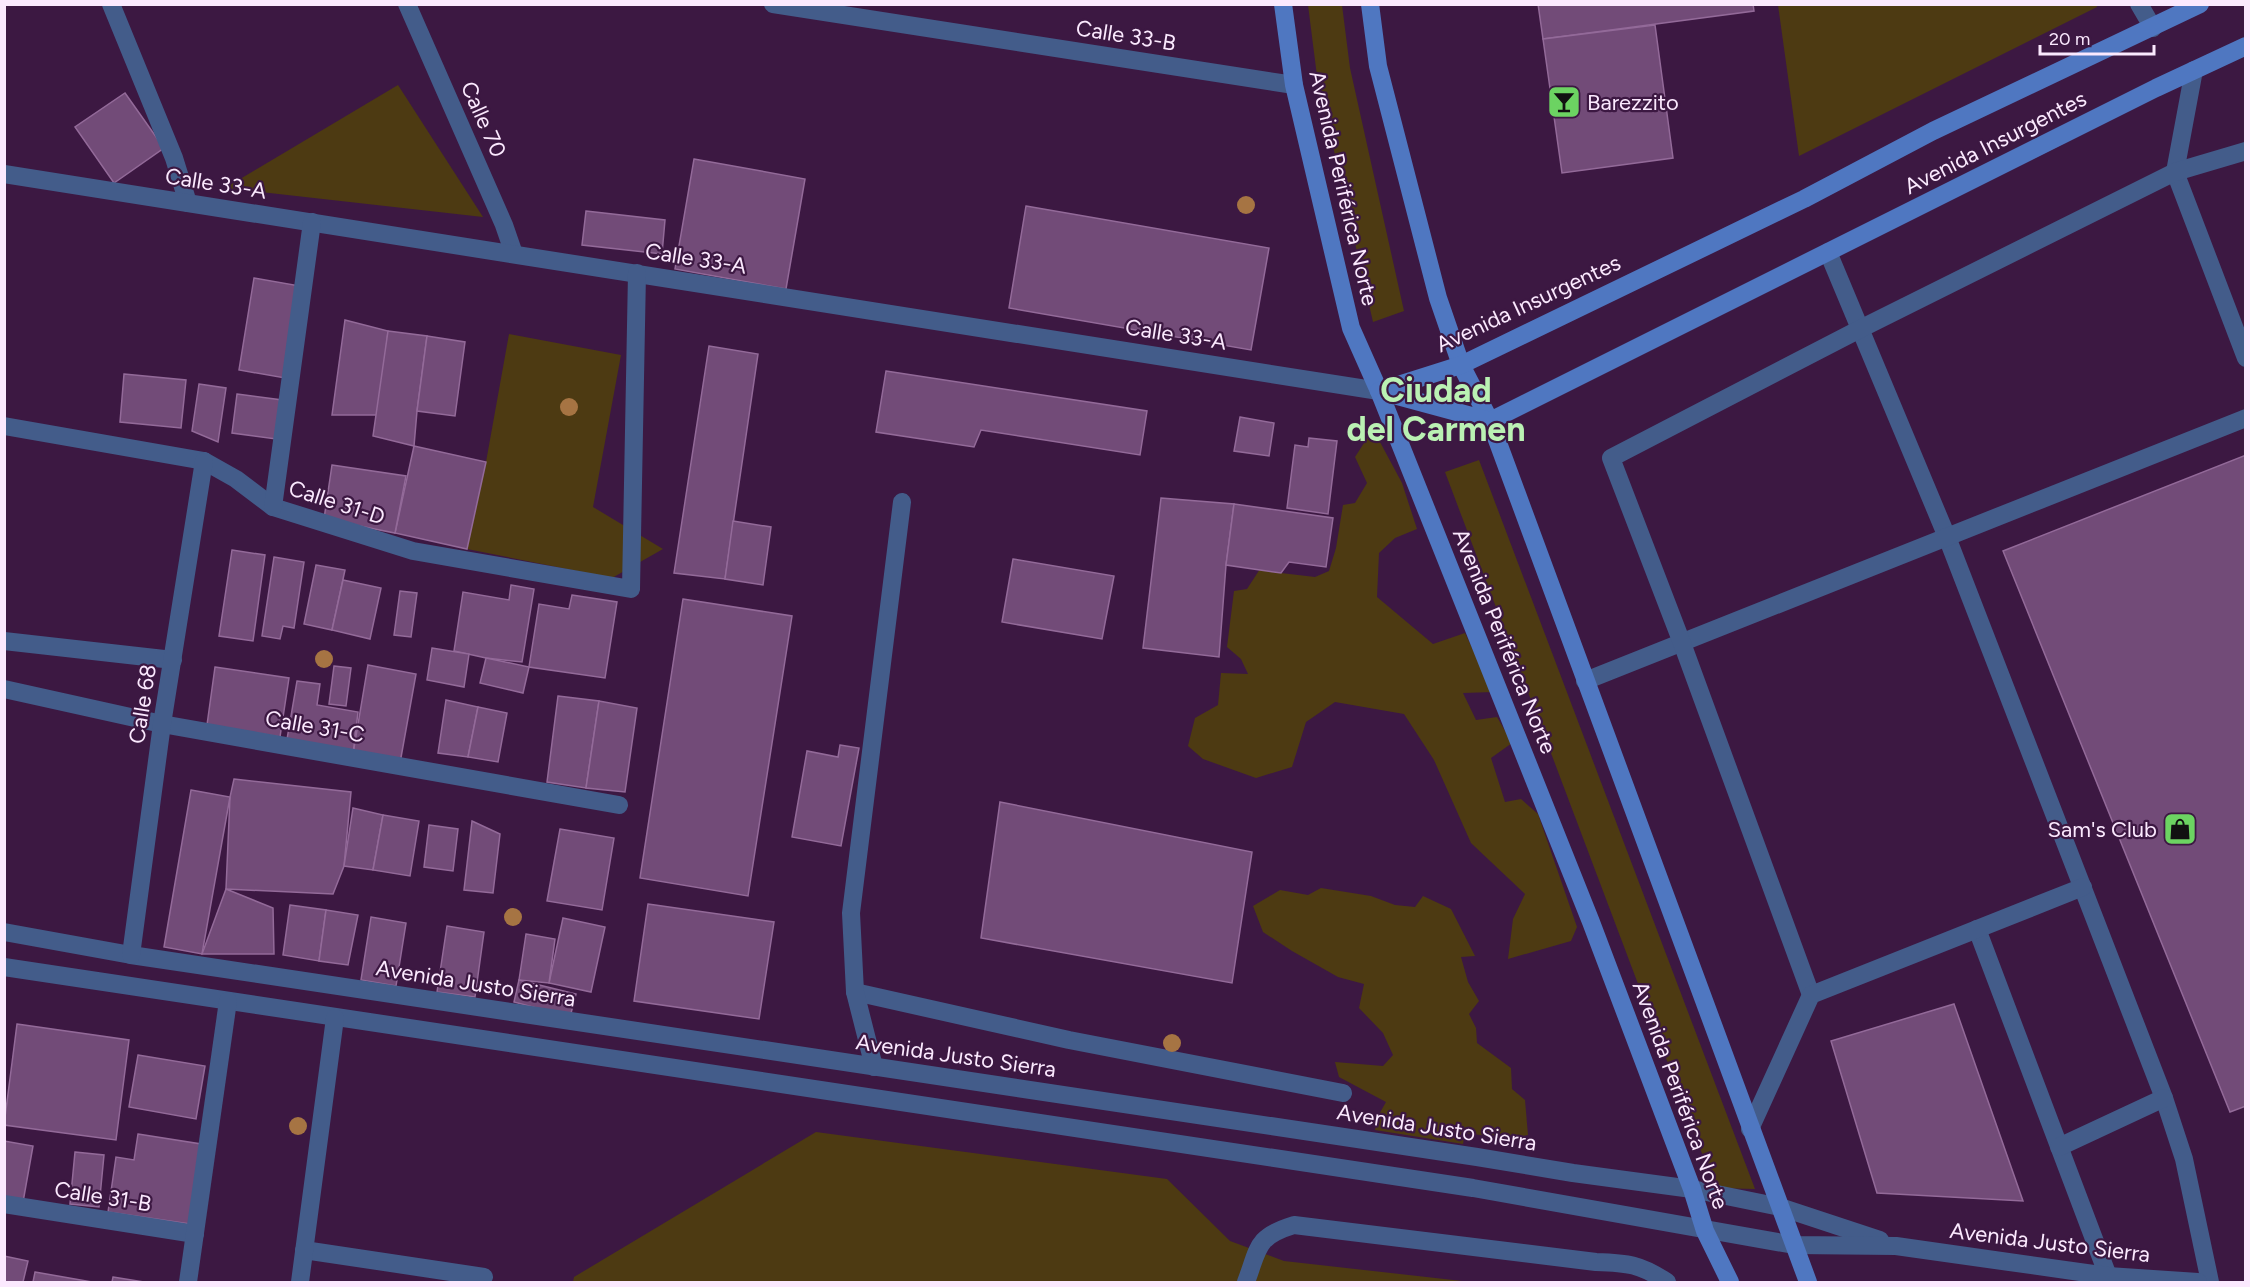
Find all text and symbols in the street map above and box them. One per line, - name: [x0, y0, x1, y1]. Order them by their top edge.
- street label: Calle 33-B: [1074, 14, 1178, 57]
- scale bar: [2040, 18, 2154, 56]
- text: 20 m: [2049, 28, 2090, 50]
- street label: Avenida Periférica Norte: [1303, 68, 1384, 308]
- street label: Calle 70: [455, 77, 512, 161]
- bar icon: Barezzito: [1546, 84, 1582, 120]
- street label: Avenida Insurgentes: [1900, 85, 2091, 200]
- place label: Barezzito: [1587, 89, 1679, 116]
- street label: Calle 33-A: [163, 162, 269, 205]
- street label: Calle 33-A: [643, 237, 749, 280]
- street label: Avenida Insurgentes: [1432, 249, 1625, 358]
- street label: Calle 33-A: [1123, 313, 1229, 356]
- district label: Ciudad del Carmen: [1347, 370, 1525, 450]
- street label: Calle 31-D: [285, 474, 388, 531]
- street label: Avenida Periférica Norte: [1447, 525, 1562, 758]
- street label: Calle 68: [123, 662, 162, 746]
- street label: Calle 31-C: [263, 704, 367, 749]
- shop icon: Sam's Club: [2162, 811, 2198, 847]
- place label: Sam's Club: [2048, 816, 2157, 843]
- street label: Avenida Justo Sierra: [374, 954, 578, 1013]
- street label: Avenida Periférica Norte: [1627, 978, 1734, 1213]
- street label: Avenida Justo Sierra: [854, 1028, 1058, 1083]
- street label: Avenida Justo Sierra: [1335, 1098, 1539, 1157]
- street label: Calle 31-B: [52, 1176, 153, 1217]
- street label: Avenida Justo Sierra: [1948, 1217, 2152, 1268]

